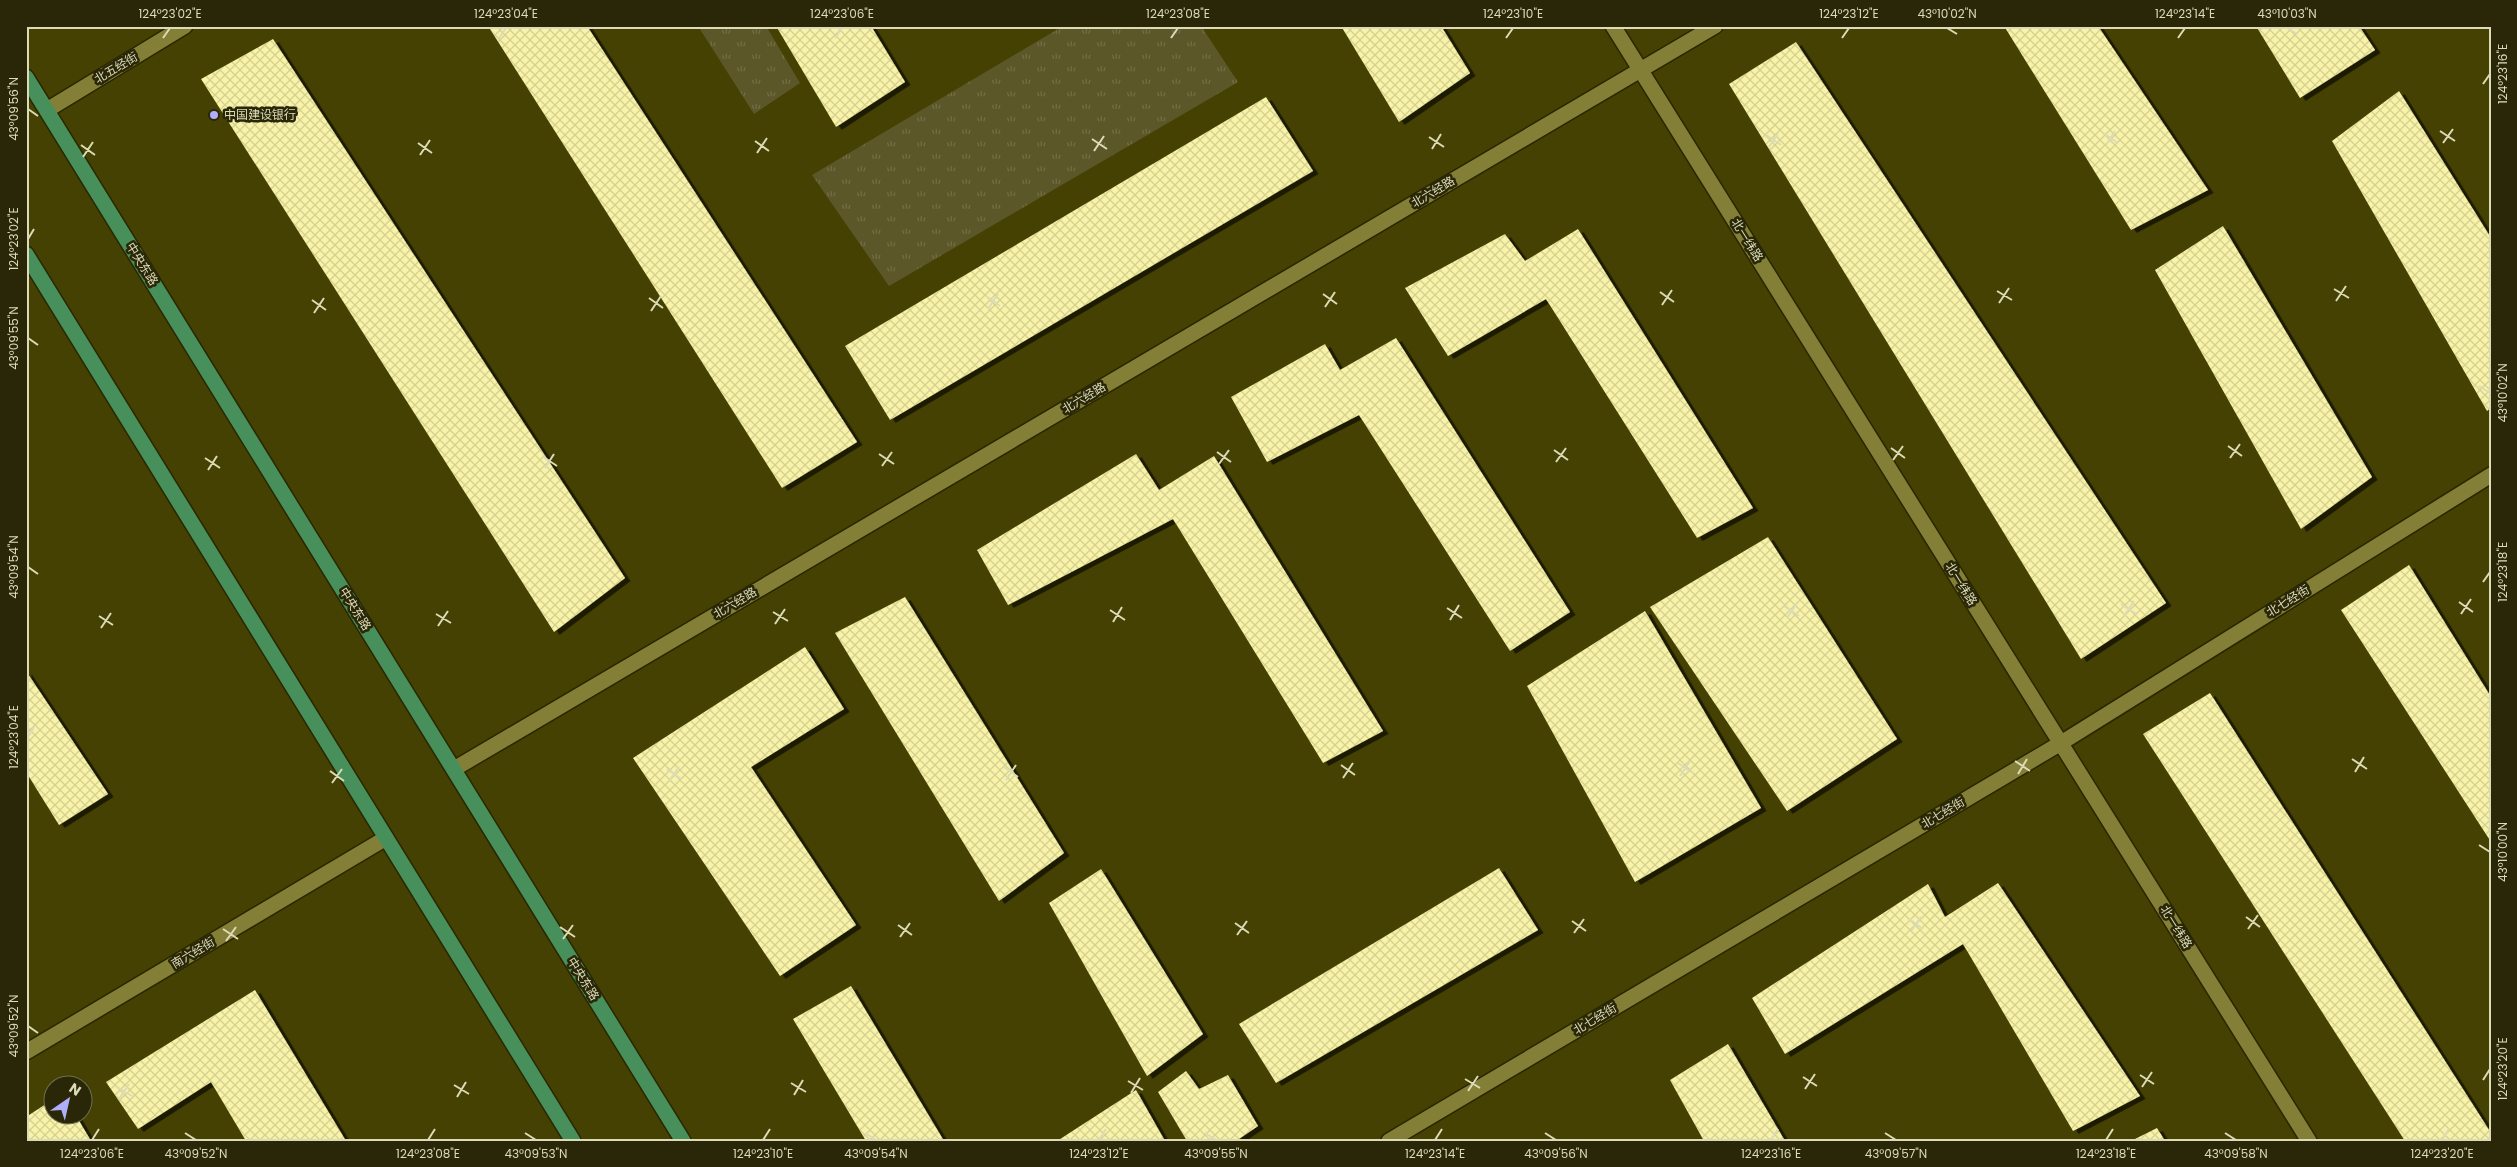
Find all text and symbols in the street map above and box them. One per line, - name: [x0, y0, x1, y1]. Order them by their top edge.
- text: 124°23'02"E: [138, 5, 202, 22]
- text: 124°23'04"E: [474, 5, 538, 22]
- text: 124°23'06"E: [810, 5, 874, 22]
- text: 124°23'08"E: [1146, 5, 1210, 22]
- text: 124°23'10"E: [1483, 5, 1543, 22]
- text: 124°23'12"E: [1819, 5, 1879, 22]
- text: 43°10'02"N: [1917, 5, 1977, 22]
- text: 124°23'14"E: [2155, 5, 2215, 22]
- text: 43°10'03"N: [2257, 5, 2317, 22]
- text: 124°23'16"E: [2494, 44, 2511, 104]
- street label: 北五经街: [91, 48, 141, 87]
- text: 43°09'56"N: [5, 77, 22, 141]
- place label: 中国建设银行: [224, 106, 296, 123]
- marker: 中国建设银行: [208, 109, 220, 121]
- street label: 北六经路: [1408, 172, 1458, 211]
- text: 124°23'02"E: [5, 207, 22, 271]
- street label: 北一纬路: [1727, 215, 1767, 265]
- street label: 中央东路: [122, 239, 162, 289]
- text: 43°09'55"N: [5, 306, 22, 370]
- text: 43°10'02"N: [2494, 363, 2511, 423]
- street label: 北六经路: [1059, 378, 1109, 417]
- text: 43°09'54"N: [5, 535, 22, 599]
- text: 124°23'18"E: [2494, 542, 2511, 602]
- street label: 北一纬路: [1941, 559, 1981, 609]
- street label: 北七经街: [2263, 581, 2313, 621]
- street label: 北六经路: [710, 583, 760, 622]
- street label: 中央东路: [335, 584, 375, 634]
- text: 124°23'04"E: [5, 705, 22, 769]
- street label: 北七经街: [1918, 793, 1968, 832]
- text: 43°10'00"N: [2494, 822, 2511, 882]
- street label: 北一纬路: [2156, 902, 2196, 952]
- street label: 南六经街: [168, 933, 218, 972]
- street label: 中央东路: [563, 954, 603, 1004]
- text: 43°09'52"N: [5, 995, 22, 1057]
- street label: 北七经街: [1570, 999, 1620, 1038]
- text: 124°23'20"E: [2494, 1037, 2511, 1101]
- north arrow: [42, 1074, 92, 1124]
- text: N: [65, 1078, 85, 1100]
- text: 124°23'06"E: [60, 1145, 124, 1162]
- text: 43°09'52"N: [165, 1145, 227, 1162]
- text: 124°23'08"E: [396, 1145, 460, 1162]
- text: 43°09'53"N: [504, 1145, 568, 1162]
- text: 124°23'10"E: [733, 1145, 793, 1162]
- text: 43°09'54"N: [844, 1145, 908, 1162]
- text: 124°23'12"E: [1069, 1145, 1129, 1162]
- text: 43°09'55"N: [1184, 1145, 1248, 1162]
- text: 124°23'14"E: [1405, 1145, 1465, 1162]
- text: 43°09'56"N: [1524, 1145, 1588, 1162]
- text: 124°23'16"E: [1741, 1145, 1801, 1162]
- text: 43°09'57"N: [1865, 1145, 1927, 1162]
- text: 124°23'18"E: [2076, 1145, 2136, 1162]
- text: 43°09'58"N: [2204, 1145, 2268, 1162]
- text: 124°23'20"E: [2410, 1145, 2474, 1162]

